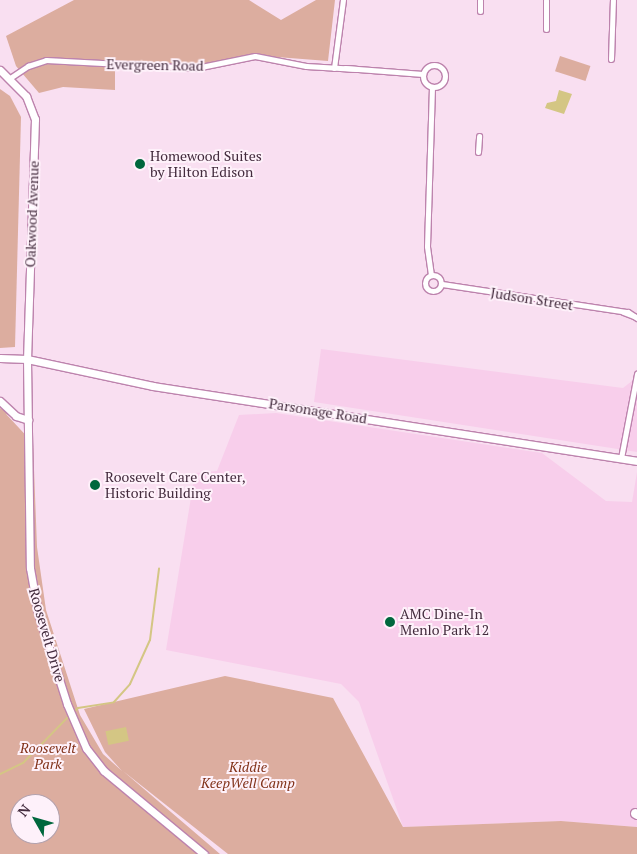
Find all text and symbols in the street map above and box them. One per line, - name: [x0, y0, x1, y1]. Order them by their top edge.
- street label: Evergreen Road: [106, 56, 204, 74]
- place label: Homewood Suites by Hilton Edison: [150, 148, 262, 180]
- marker: Homewood Suites by Hilton Edison: [134, 158, 146, 170]
- street label: Oakwood Avenue: [22, 160, 42, 268]
- street label: Judson Street: [489, 284, 575, 314]
- street label: Parsonage Road: [268, 395, 368, 427]
- place label: Roosevelt Care Center, Historic Building: [105, 469, 246, 502]
- marker: Roosevelt Care Center, Historic Building: [89, 479, 101, 491]
- street label: Roosevelt Drive: [26, 586, 68, 684]
- place label: AMC Dine-In Menlo Park 12: [400, 606, 489, 638]
- marker: AMC Dine-In Menlo Park 12: [384, 616, 396, 628]
- park label: Roosevelt Park: [20, 740, 76, 772]
- park label: Kiddie KeepWell Camp: [201, 759, 295, 792]
- north arrow: [10, 794, 60, 844]
- text: N: [13, 800, 34, 820]

